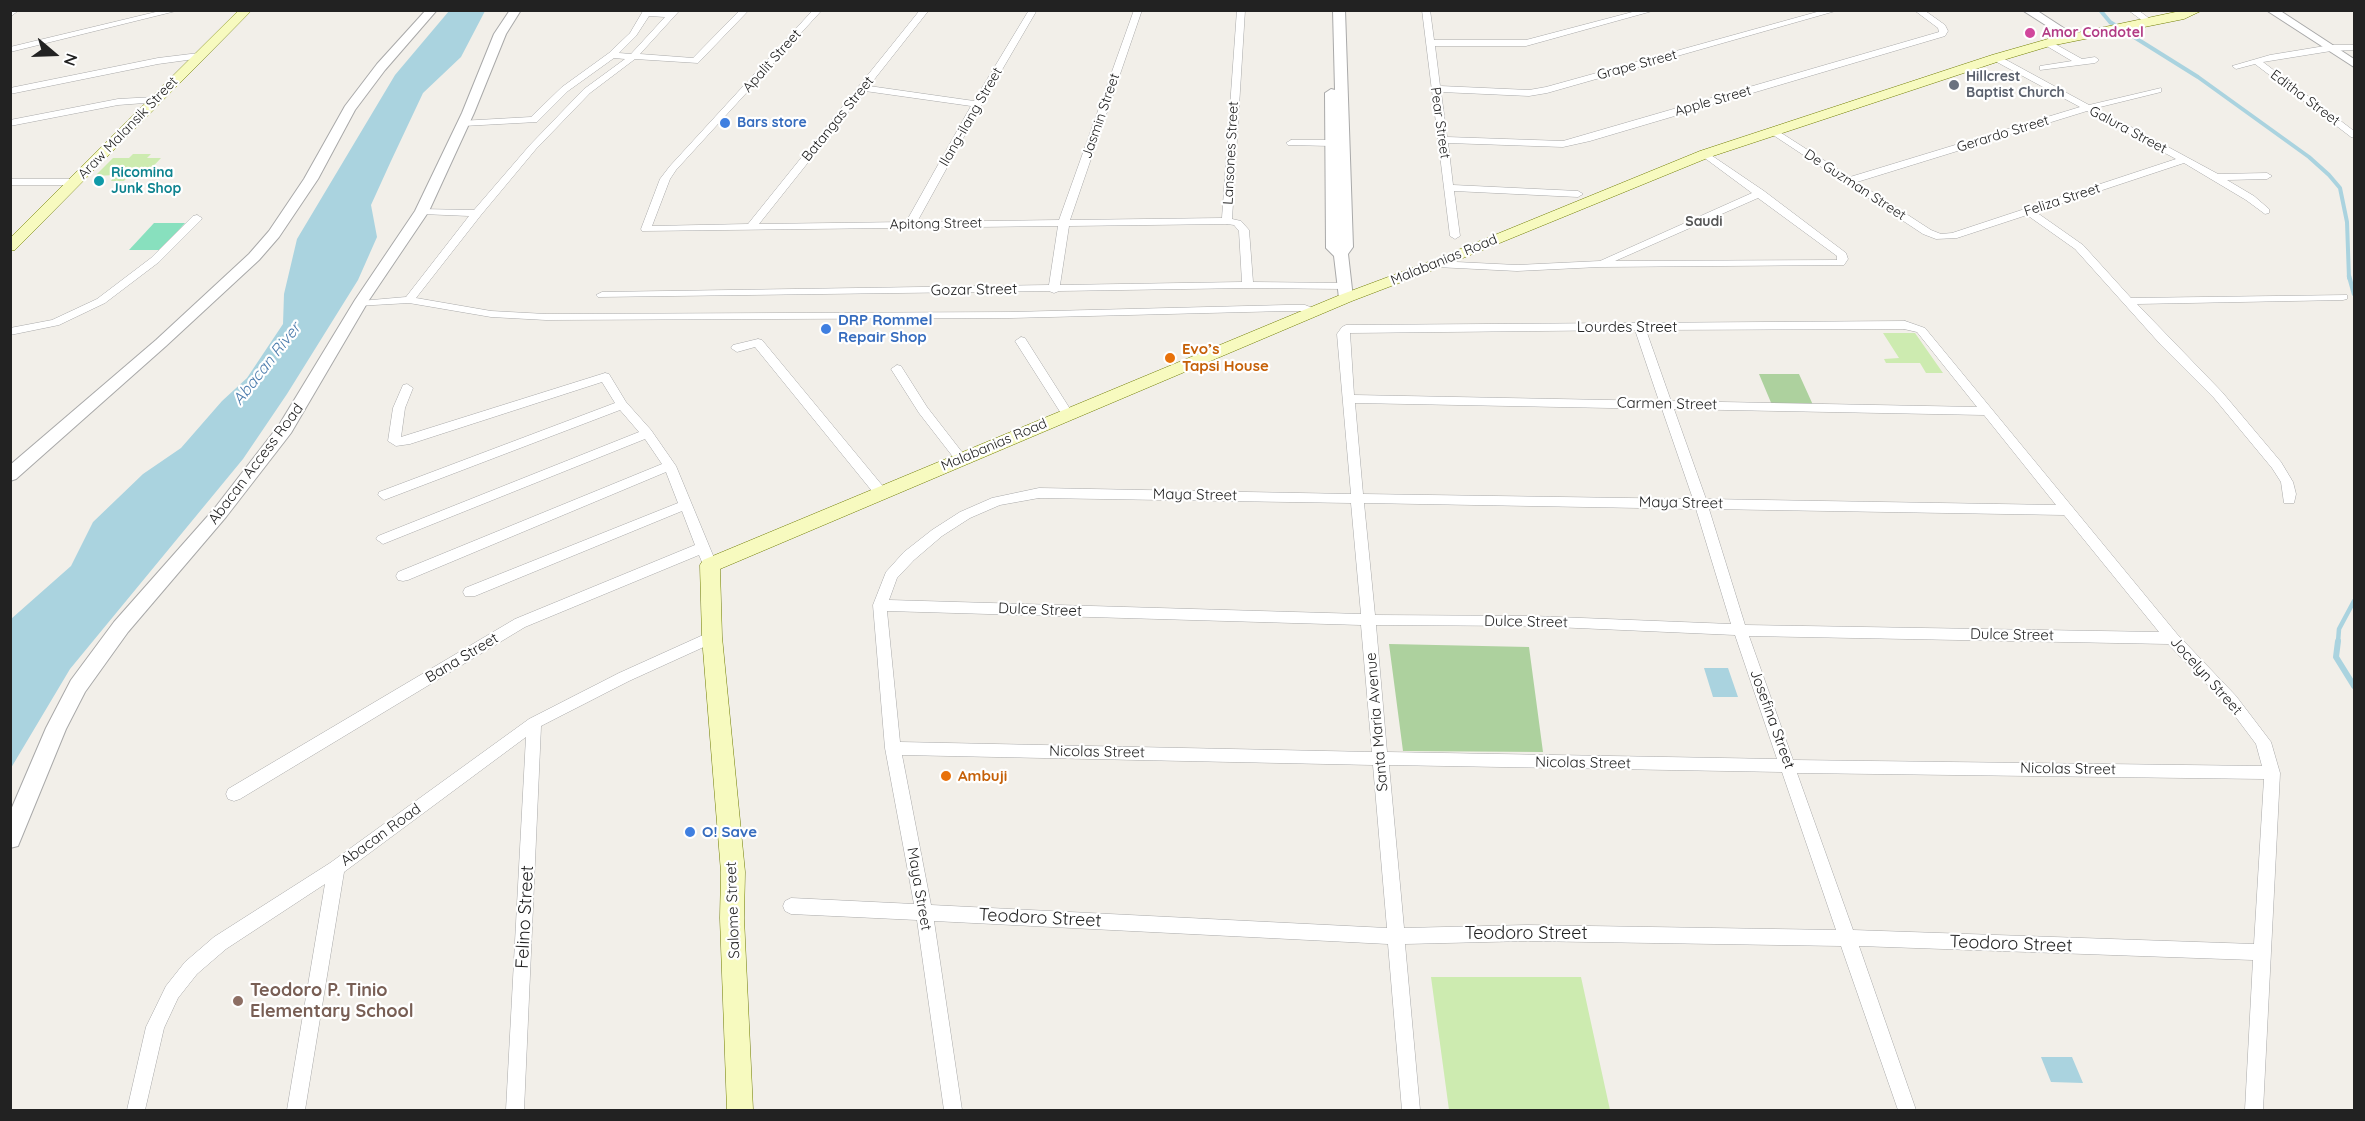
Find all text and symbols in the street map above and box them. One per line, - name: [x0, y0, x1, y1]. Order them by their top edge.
- north arrow: [24, 24, 84, 84]
- place label: Amor Condotel: [2042, 25, 2144, 41]
- street label: Apalit Street: [739, 26, 805, 96]
- marker: Amor Condotel: [2023, 26, 2037, 40]
- street label: Grape Street: [1595, 46, 1679, 84]
- text: N: [60, 51, 82, 69]
- street label: Ilang-ilang Street: [936, 65, 1006, 169]
- street label: Editha Street: [2267, 66, 2343, 130]
- place label: Hillcrest Baptist Church: [1966, 69, 2065, 102]
- street label: Jasmin Street: [1079, 71, 1123, 161]
- street label: Araw Malansik Street: [75, 73, 181, 183]
- street label: Batangas Street: [799, 73, 877, 165]
- marker: Hillcrest Baptist Church: [1947, 78, 1961, 92]
- street label: Apple Street: [1673, 82, 1753, 120]
- street label: Pear Street: [1427, 86, 1453, 160]
- street label: Lansones Street: [1220, 101, 1242, 205]
- street label: Galura Street: [2086, 103, 2170, 157]
- street label: Gerardo Street: [1955, 112, 2051, 156]
- place label: Bars store: [737, 115, 807, 131]
- marker: Bars store: [718, 116, 732, 130]
- street label: De Guzman Street: [1801, 146, 1909, 224]
- place label: Ricomina Junk Shop: [111, 165, 181, 198]
- marker: Ricomina Junk Shop: [92, 174, 106, 188]
- street label: Feliza Street: [2022, 180, 2102, 220]
- district label: Saudi: [1685, 214, 1723, 230]
- street label: Apitong Street: [890, 215, 982, 233]
- street label: Malabanias Road: [1388, 231, 1500, 289]
- street label: Gozar Street: [931, 280, 1017, 300]
- place label: DRP Rommel Repair Shop: [838, 311, 932, 346]
- street label: Lourdes Street: [1577, 318, 1677, 336]
- water label: Abacan River: [229, 319, 305, 409]
- marker: DRP Rommel Repair Shop: [819, 322, 833, 336]
- place label: Evo’s Tapsi House: [1182, 340, 1269, 375]
- marker: Evo’s Tapsi House: [1163, 351, 1177, 365]
- street label: Carmen Street: [1617, 394, 1717, 414]
- street label: Abacan Access Road: [205, 400, 307, 528]
- street label: Malabanias Road: [939, 415, 1049, 475]
- street label: Maya Street: [1153, 485, 1237, 505]
- street label: Maya Street: [1639, 493, 1723, 513]
- street label: Dulce Street: [998, 600, 1082, 620]
- street label: Dulce Street: [1484, 612, 1568, 632]
- street label: Dulce Street: [1970, 625, 2054, 645]
- street label: Bana Street: [422, 629, 502, 687]
- street label: Jocelyn Street: [2166, 633, 2246, 719]
- street label: Santa Maria Avenue: [1362, 652, 1392, 792]
- street label: Josefina Street: [1746, 667, 1798, 771]
- street label: Nicolas Street: [1049, 742, 1145, 762]
- street label: Nicolas Street: [1535, 753, 1631, 773]
- street label: Nicolas Street: [2020, 759, 2116, 779]
- place label: Ambuji: [958, 767, 1007, 785]
- marker: Ambuji: [939, 769, 953, 783]
- street label: Abacan Road: [337, 800, 425, 870]
- place label: O! Save: [702, 823, 757, 841]
- marker: O! Save: [683, 825, 697, 839]
- street label: Maya Street: [903, 846, 935, 932]
- street label: Salome Street: [722, 861, 744, 959]
- street label: Felino Street: [512, 865, 538, 969]
- street label: Teodoro Street: [978, 904, 1102, 932]
- street label: Teodoro Street: [1464, 923, 1588, 945]
- street label: Teodoro Street: [1949, 931, 2073, 957]
- place label: Teodoro P. Tinio Elementary School: [250, 980, 414, 1022]
- marker: Teodoro P. Tinio Elementary School: [231, 994, 245, 1008]

